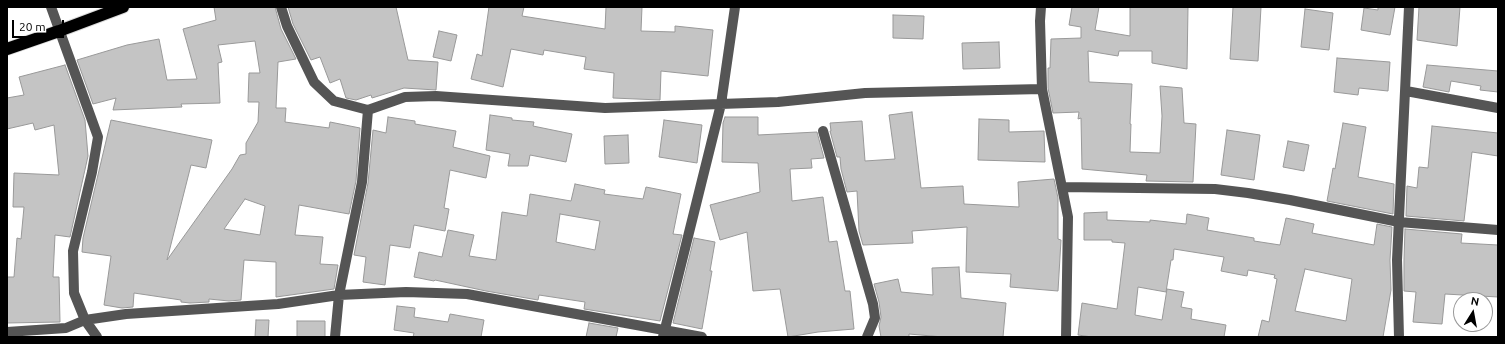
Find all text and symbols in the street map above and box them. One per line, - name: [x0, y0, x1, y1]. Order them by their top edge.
- scale bar: [14, 12, 66, 38]
- text: 20 m: [19, 20, 46, 33]
- north arrow: [1453, 292, 1493, 332]
- text: N: [1470, 295, 1480, 308]

